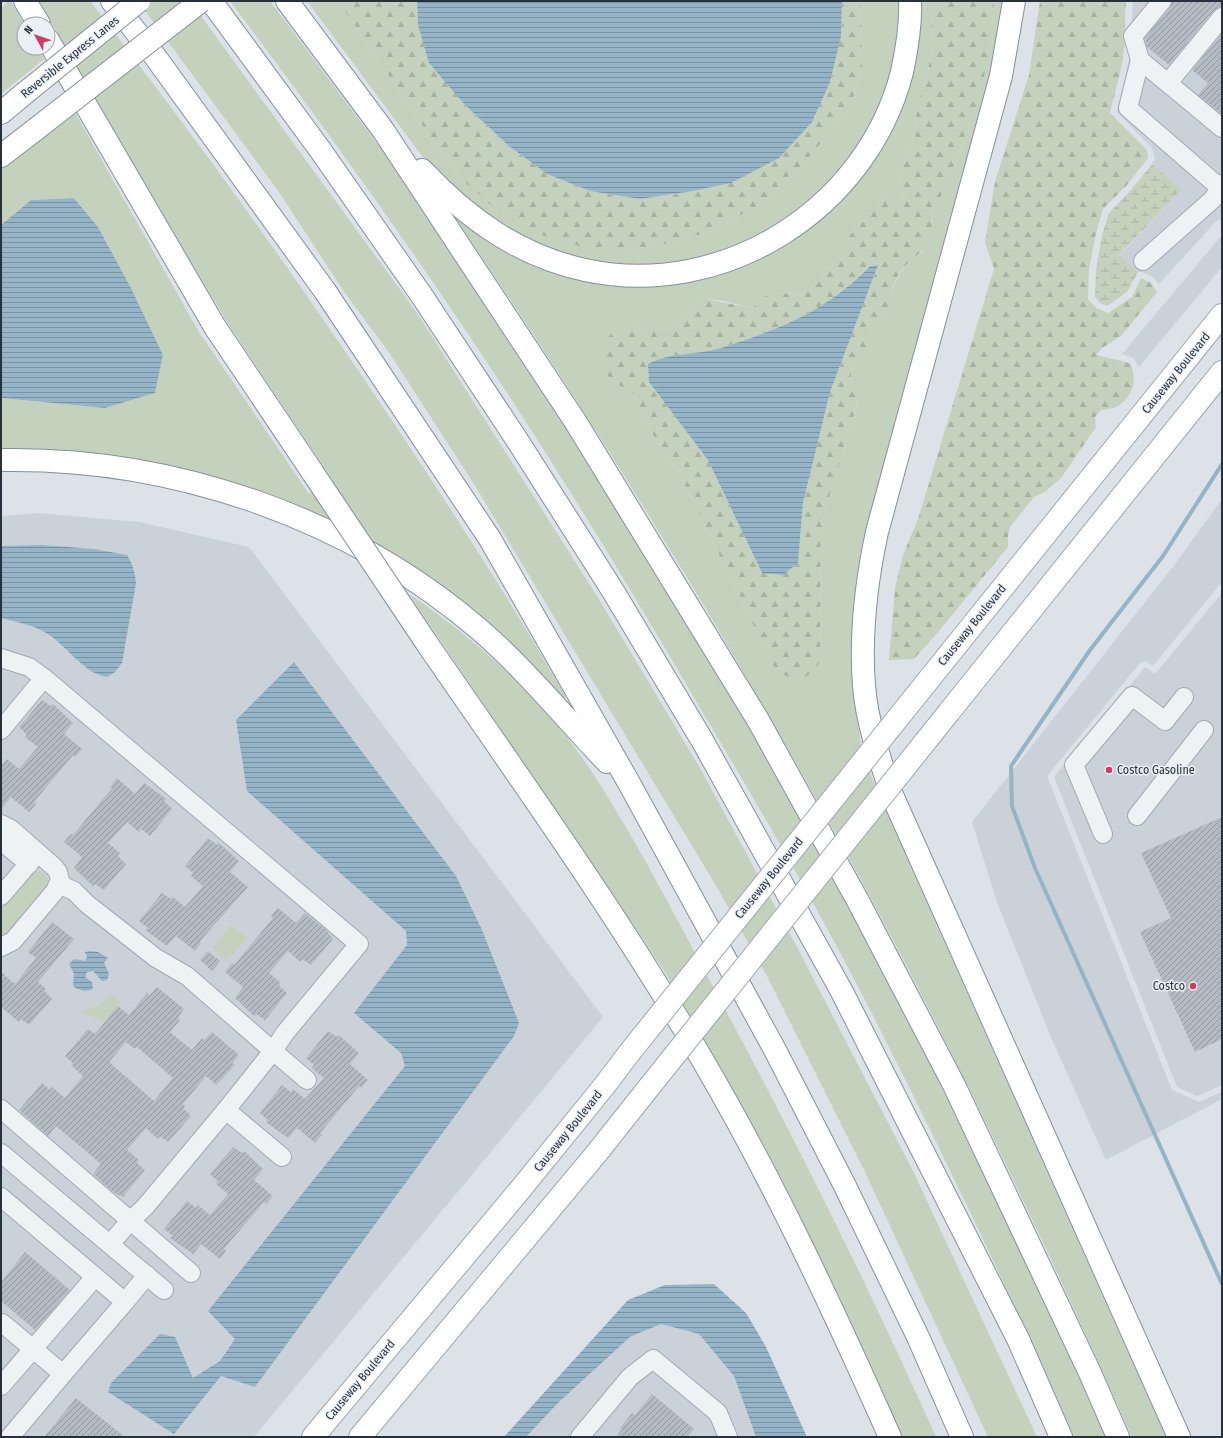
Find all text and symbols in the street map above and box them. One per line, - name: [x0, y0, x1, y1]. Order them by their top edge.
- street label: Reversible Express Lanes: [18, 13, 122, 101]
- north arrow: [16, 16, 56, 56]
- text: N: [22, 23, 36, 37]
- street label: Causeway Boulevard: [1139, 330, 1213, 416]
- street label: Causeway Boulevard: [935, 582, 1009, 668]
- place label: Costco Gasoline: [1117, 763, 1195, 777]
- marker: Costco Gasoline: [1104, 765, 1114, 775]
- street label: Causeway Boulevard: [732, 835, 806, 921]
- place label: Costco: [1153, 979, 1185, 993]
- marker: Costco: [1188, 981, 1198, 991]
- street label: Causeway Boulevard: [531, 1088, 605, 1174]
- street label: Causeway Boulevard: [322, 1337, 398, 1423]

